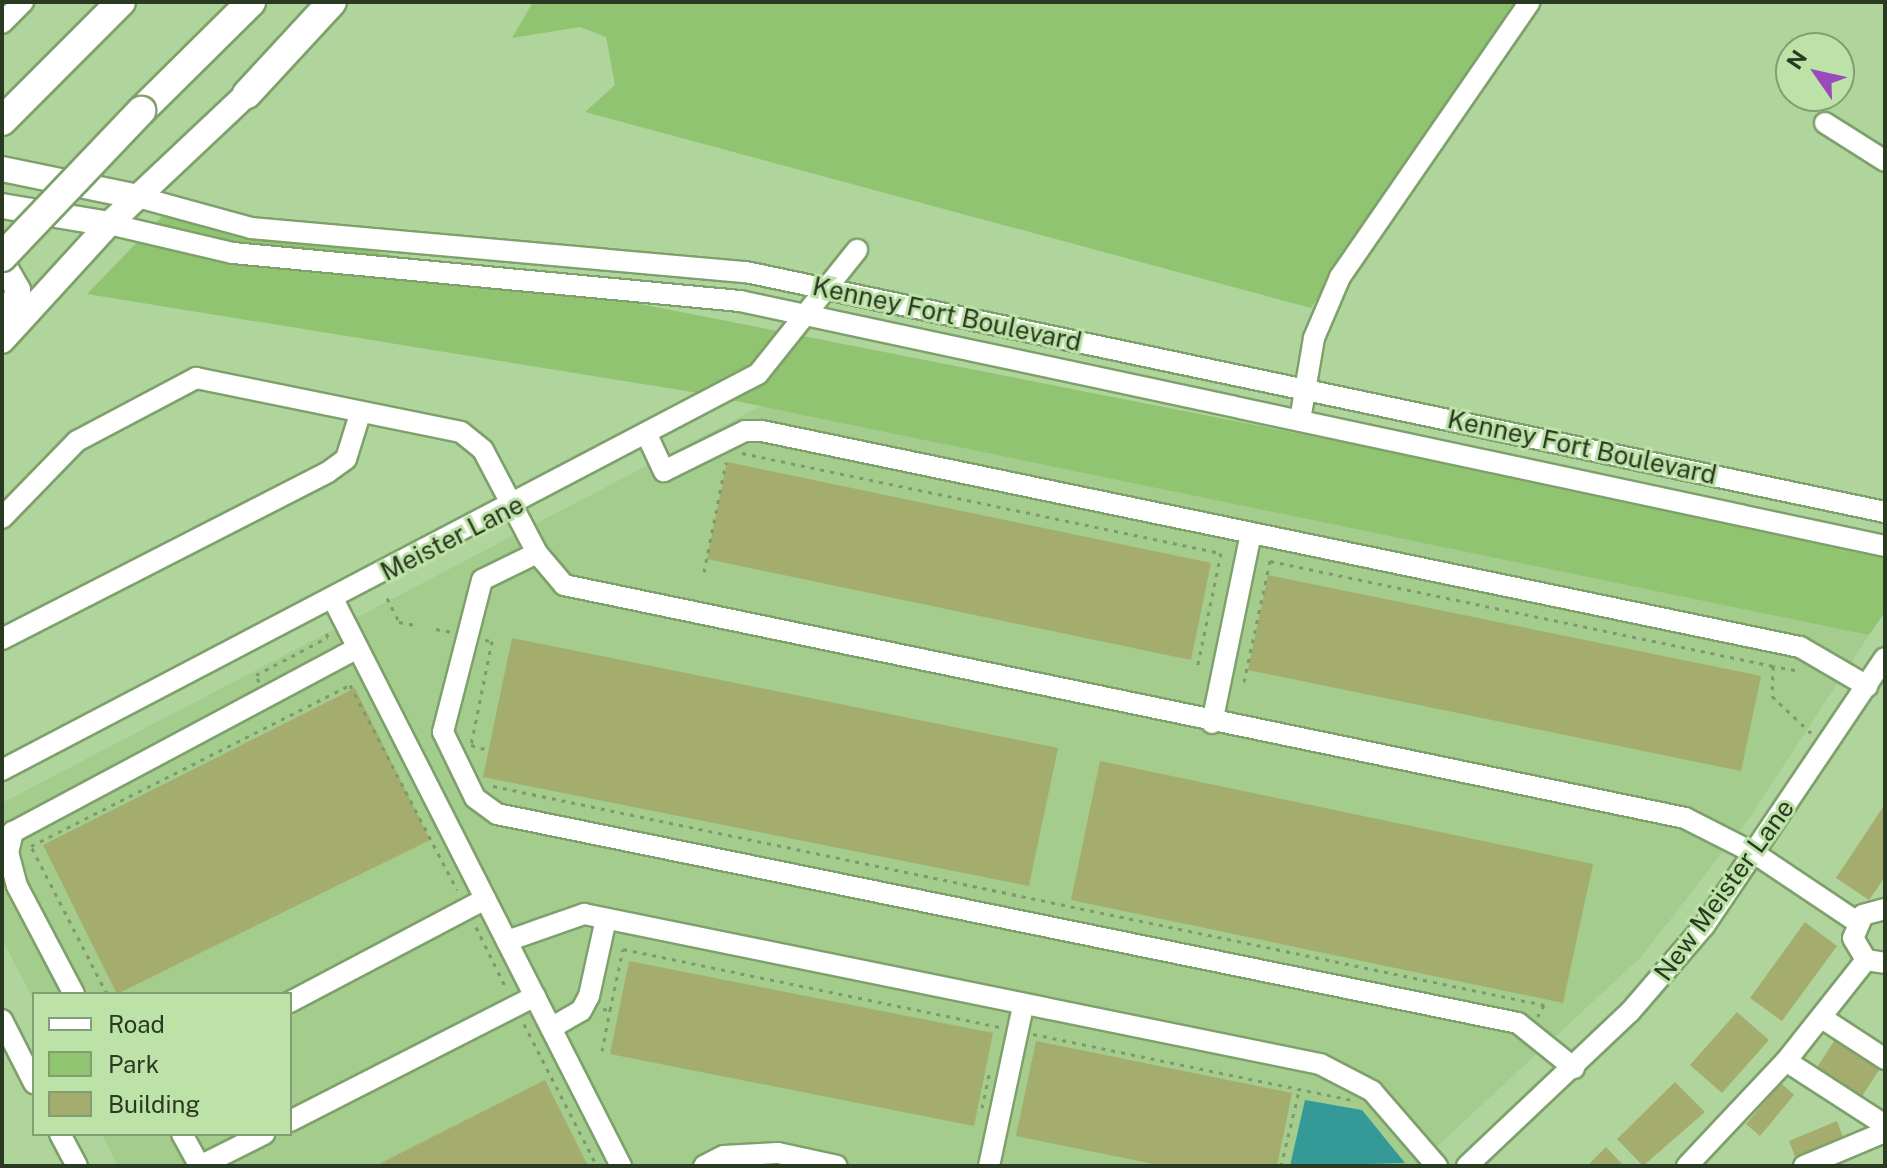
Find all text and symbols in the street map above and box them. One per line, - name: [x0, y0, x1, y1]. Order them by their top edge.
- north arrow: [1775, 32, 1855, 112]
- text: N: [1781, 45, 1812, 74]
- street label: Kenney Fort Boulevard: [810, 270, 1084, 358]
- street label: Kenney Fort Boulevard: [1445, 403, 1719, 491]
- street label: Meister Lane: [375, 489, 529, 587]
- street label: New Meister Lane: [1648, 793, 1800, 987]
- legend: [32, 992, 292, 1136]
- text: Road: [108, 1010, 165, 1038]
- text: Park: [108, 1050, 159, 1078]
- text: Building: [108, 1090, 200, 1118]

